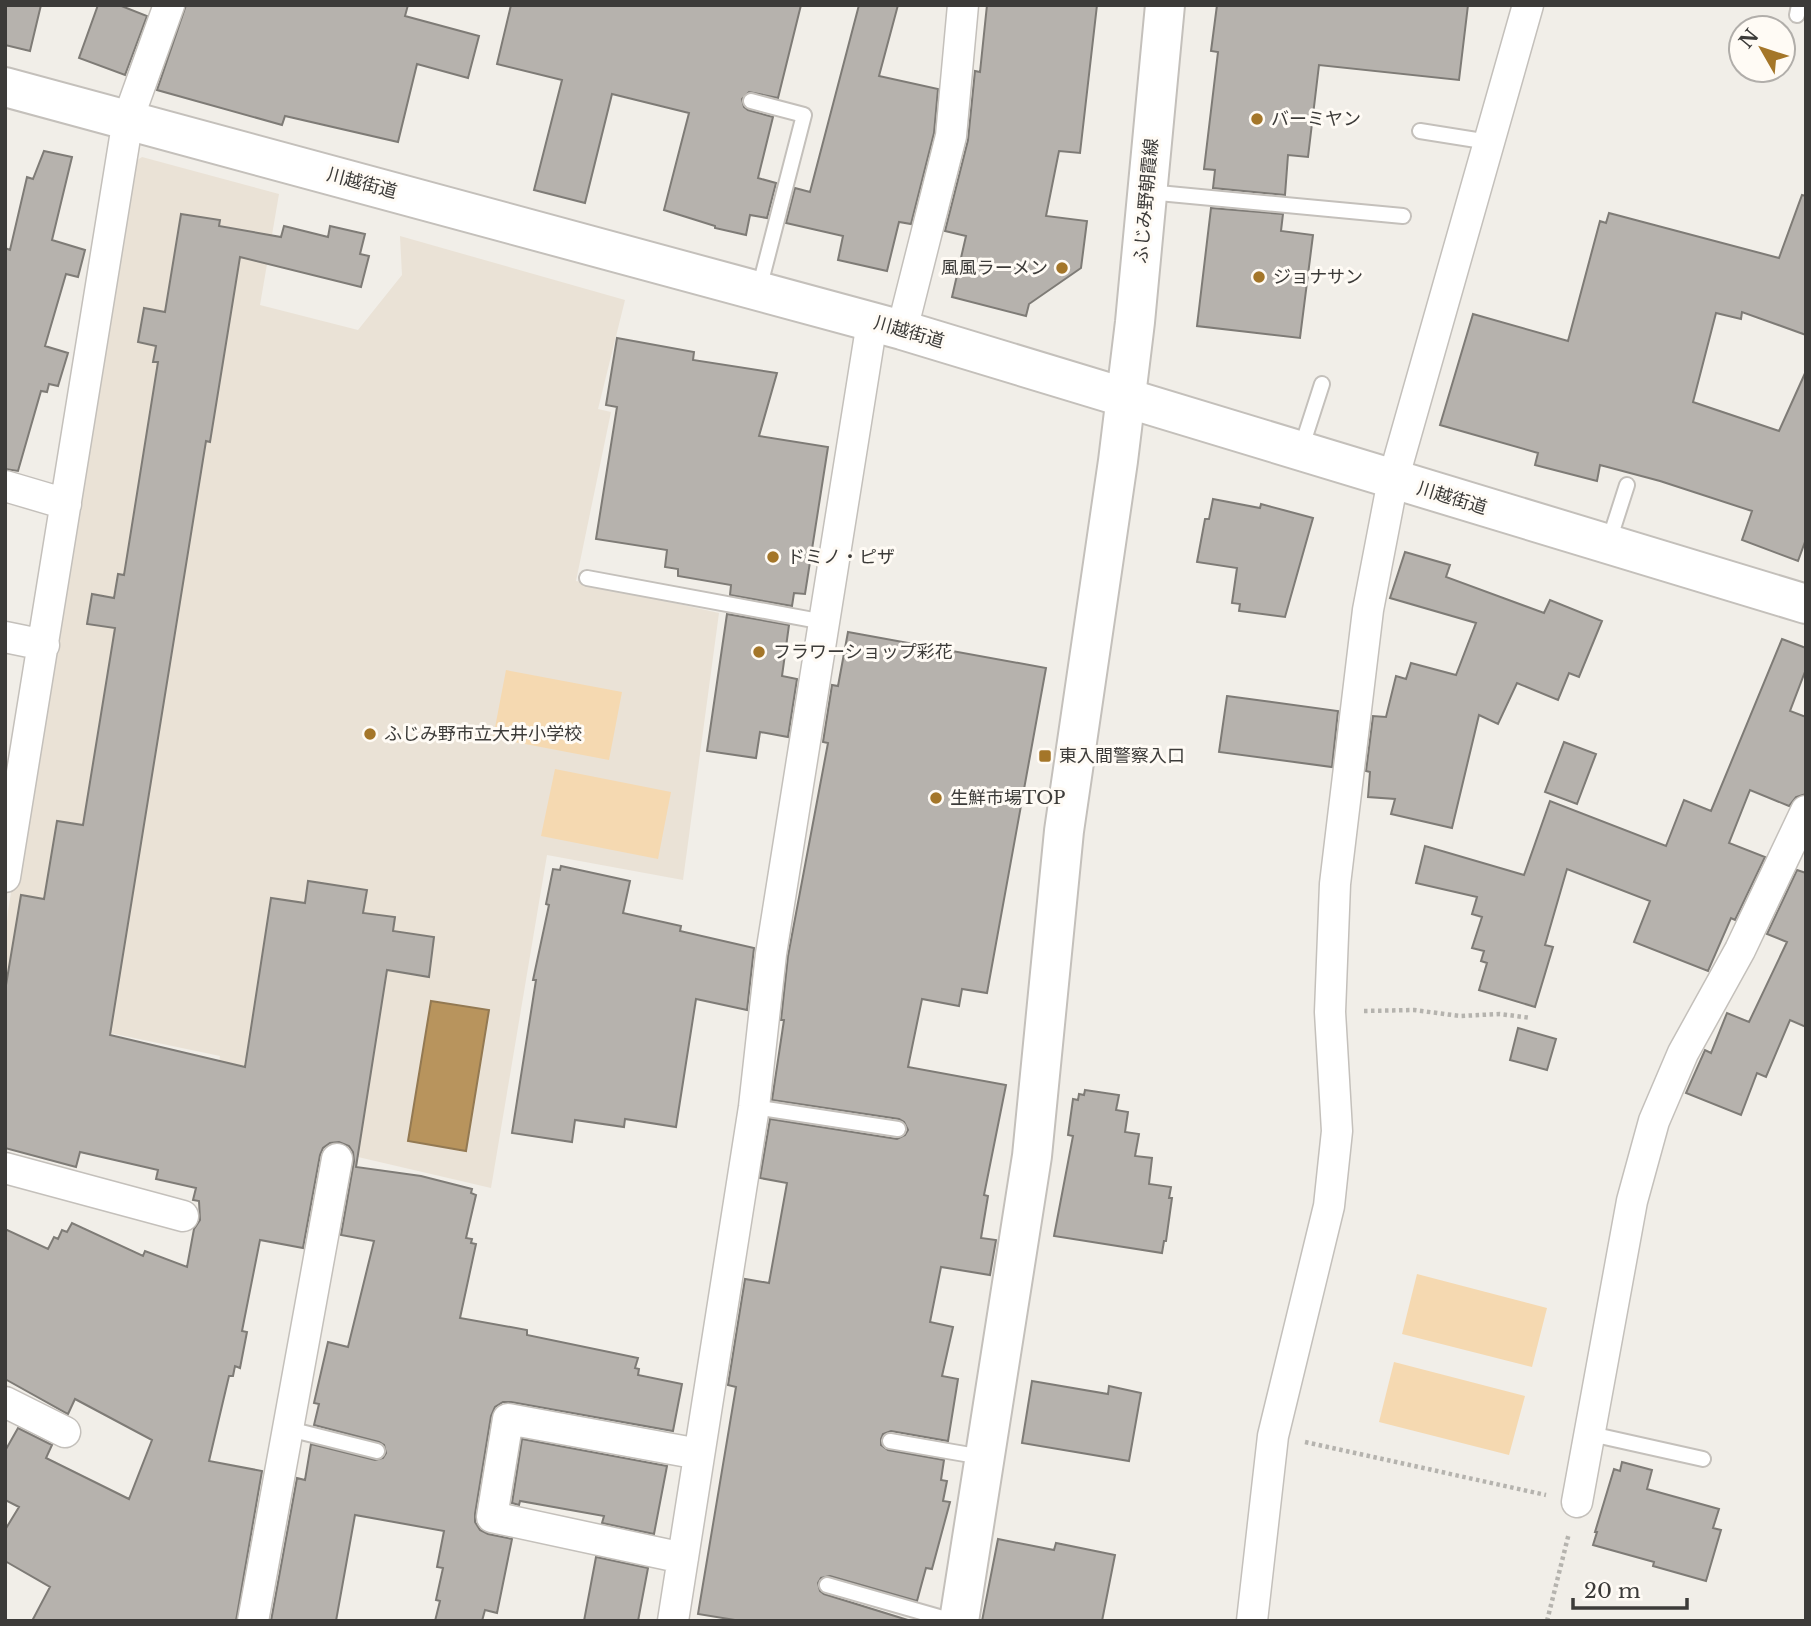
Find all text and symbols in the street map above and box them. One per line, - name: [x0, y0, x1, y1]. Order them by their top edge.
- north arrow: [1727, 14, 1797, 84]
- text: N: [1735, 24, 1764, 53]
- place label: バーミヤン: [1271, 108, 1361, 130]
- marker: バーミヤン: [1249, 111, 1265, 127]
- street label: ふじみ野朝霞線: [1130, 137, 1162, 265]
- street label: 川越街道: [324, 163, 400, 203]
- place label: 風風ラーメン: [941, 257, 1048, 279]
- marker: 風風ラーメン: [1054, 260, 1070, 276]
- place label: ジョナサン: [1273, 266, 1363, 288]
- marker: ジョナサン: [1251, 269, 1267, 285]
- street label: 川越街道: [871, 312, 947, 352]
- street label: 川越街道: [1414, 477, 1490, 519]
- place label: ドミノ・ピザ: [787, 546, 895, 568]
- marker: ドミノ・ピザ: [765, 549, 781, 565]
- place label: フラワーショップ彩花: [773, 641, 953, 663]
- marker: フラワーショップ彩花: [751, 644, 767, 660]
- place label: ふじみ野市立大井小学校: [384, 723, 582, 745]
- marker: ふじみ野市立大井小学校: [362, 726, 378, 742]
- place label: 東入間警察入口: [1059, 745, 1185, 767]
- marker: 東入間警察入口: [1037, 748, 1053, 764]
- place label: 生鮮市場TOP: [950, 787, 1065, 809]
- marker: 生鮮市場TOP: [928, 790, 944, 806]
- scale bar: [1573, 1566, 1687, 1610]
- text: 20 m: [1584, 1578, 1641, 1604]

